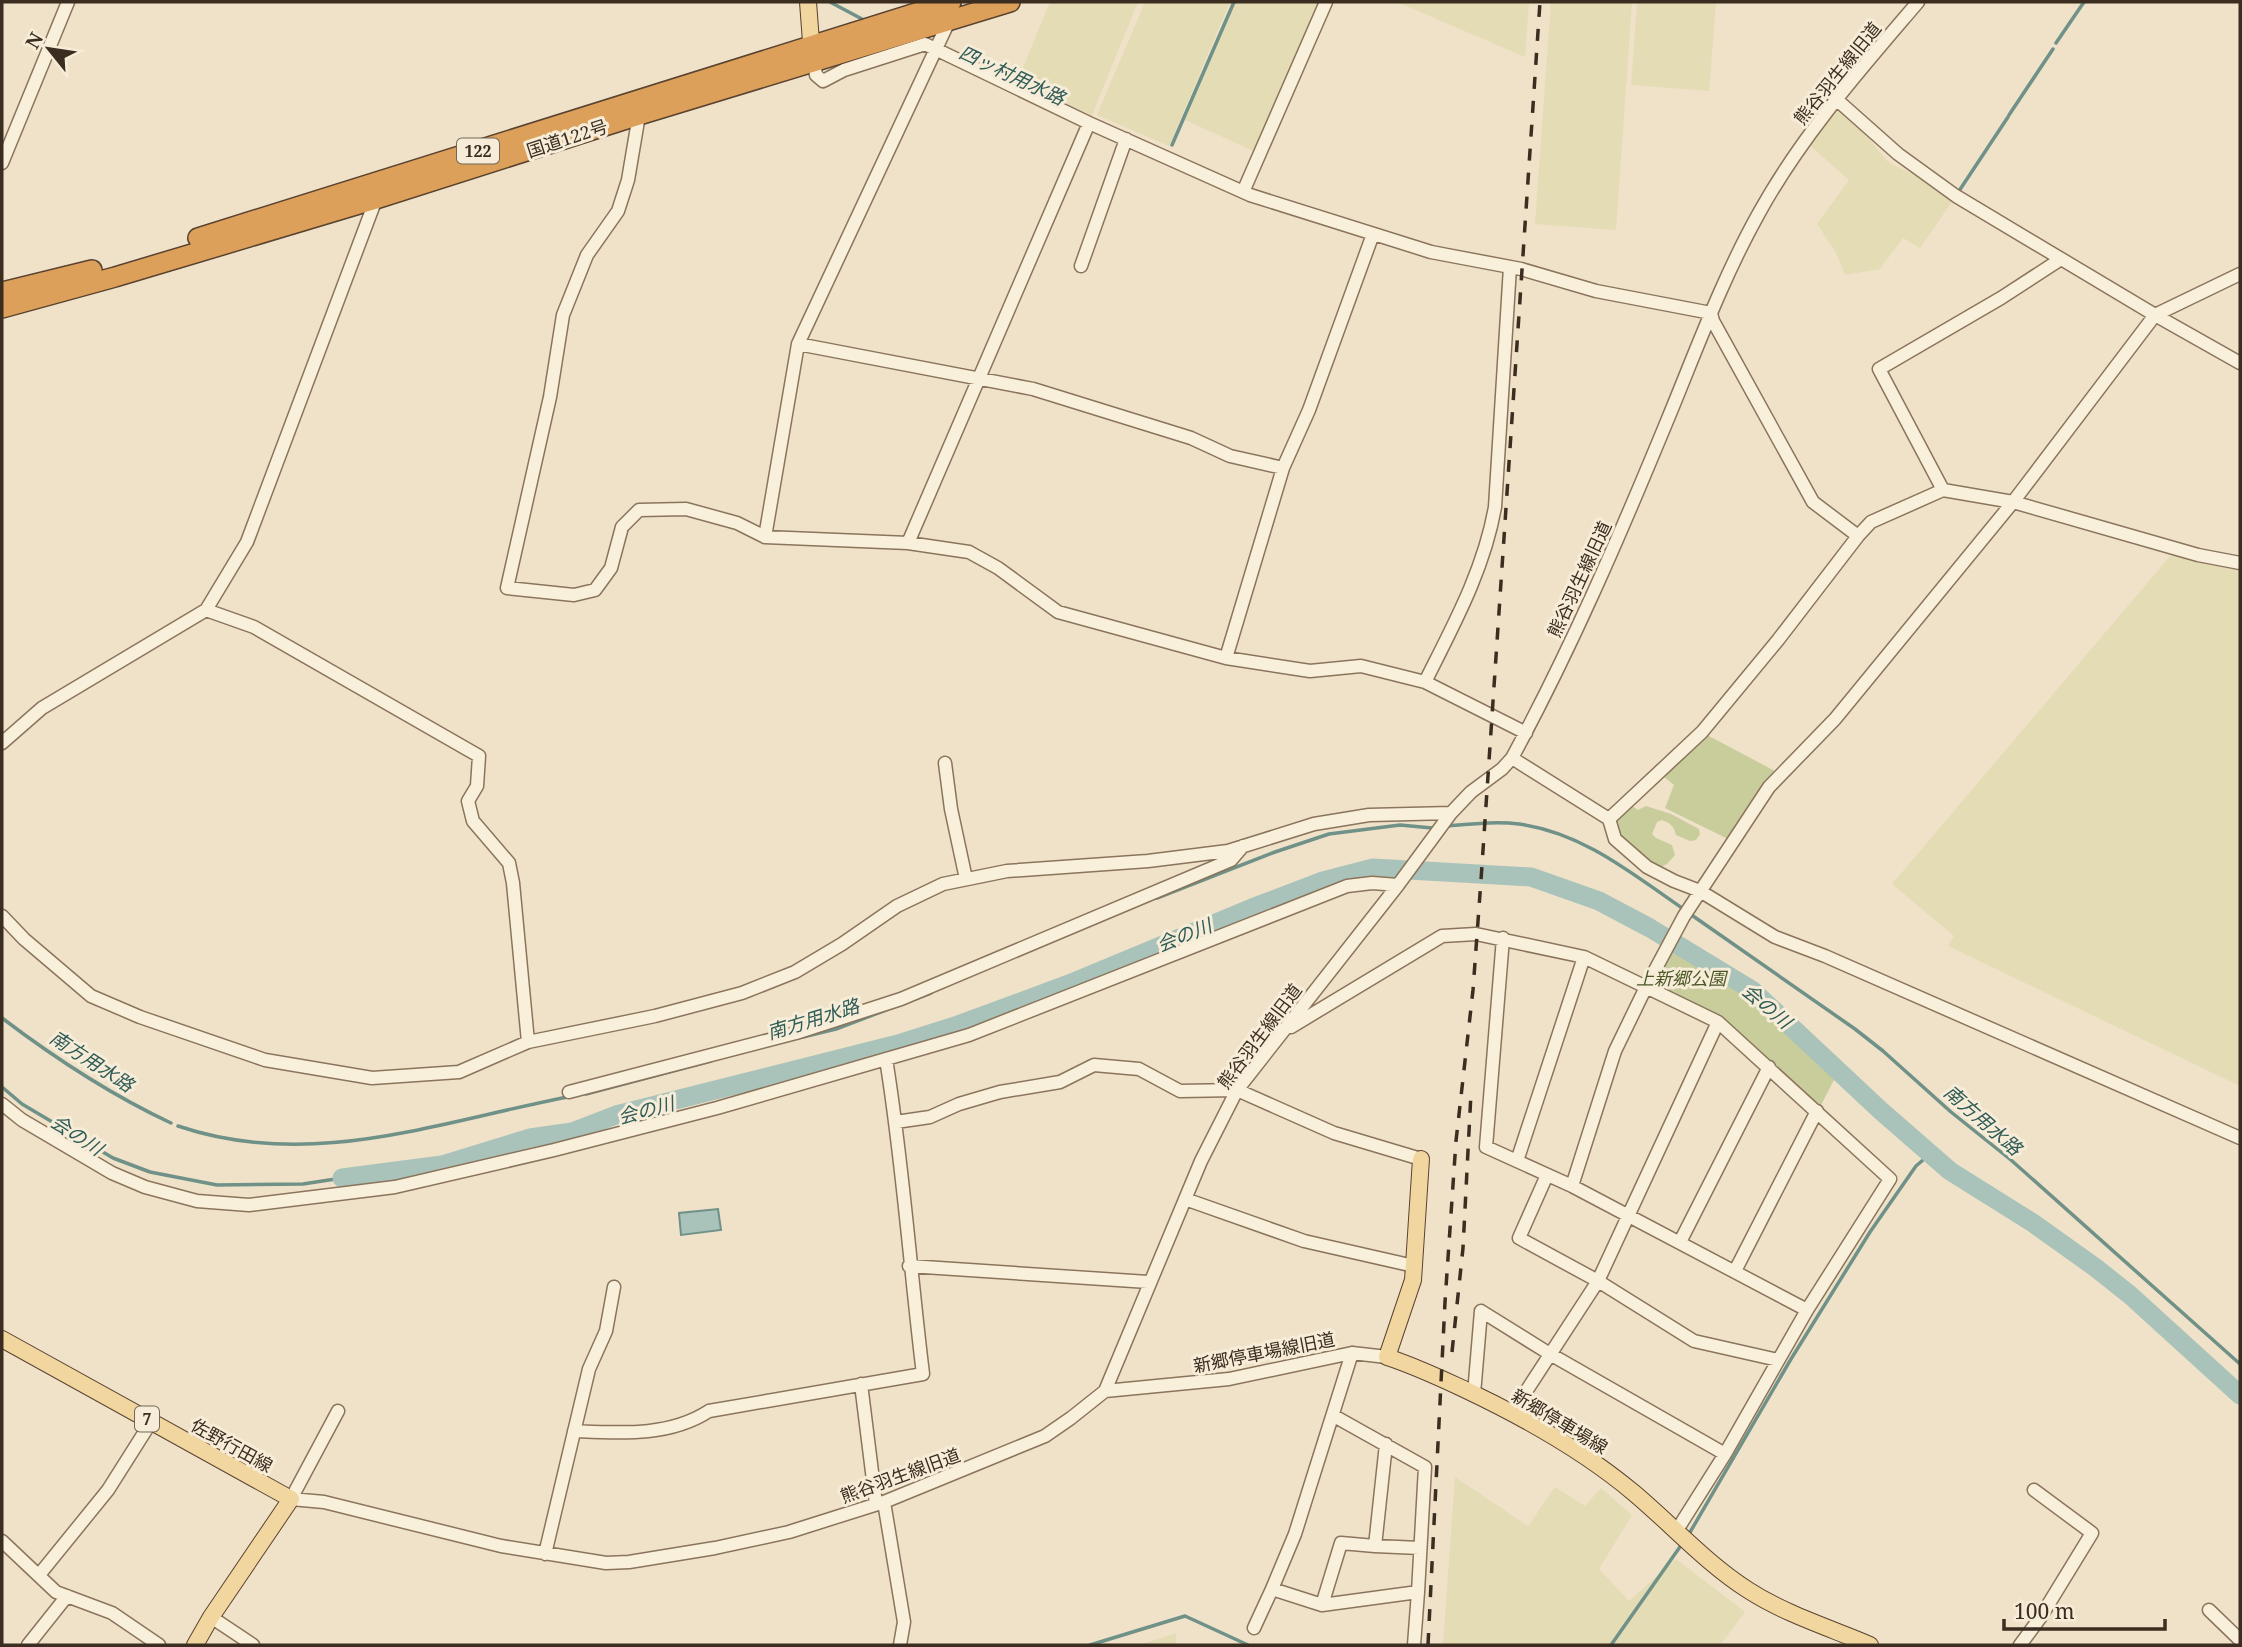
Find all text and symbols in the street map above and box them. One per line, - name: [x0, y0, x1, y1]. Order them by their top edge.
- north arrow: [14, 14, 84, 84]
- street label: 熊谷羽生線旧道: [1788, 16, 1886, 130]
- text: N: [19, 27, 49, 53]
- water label: 四ッ村用水路: [955, 39, 1071, 112]
- street label: 国道122号: [523, 114, 611, 162]
- road number: 122: [457, 139, 499, 164]
- street label: 熊谷羽生線旧道: [1541, 517, 1617, 641]
- water label: 会の川: [1153, 912, 1217, 958]
- park label: 上新郷公園: [1636, 966, 1729, 990]
- street label: 熊谷羽生線旧道: [1212, 978, 1306, 1094]
- water label: 会の川: [1737, 978, 1799, 1036]
- water label: 南方用水路: [764, 992, 864, 1045]
- water label: 南方用水路: [45, 1024, 141, 1099]
- water label: 南方用水路: [1939, 1079, 2029, 1162]
- water label: 会の川: [615, 1090, 679, 1130]
- water label: 会の川: [46, 1109, 110, 1163]
- street label: 新郷停車場線旧道: [1191, 1326, 1337, 1378]
- street label: 新郷停車場線: [1508, 1383, 1612, 1459]
- road number: 7: [135, 1406, 159, 1432]
- street label: 佐野行田線: [187, 1413, 277, 1477]
- street label: 熊谷羽生線旧道: [837, 1442, 963, 1508]
- scale bar: [2004, 1588, 2165, 1632]
- text: 100 m: [2014, 1597, 2075, 1625]

